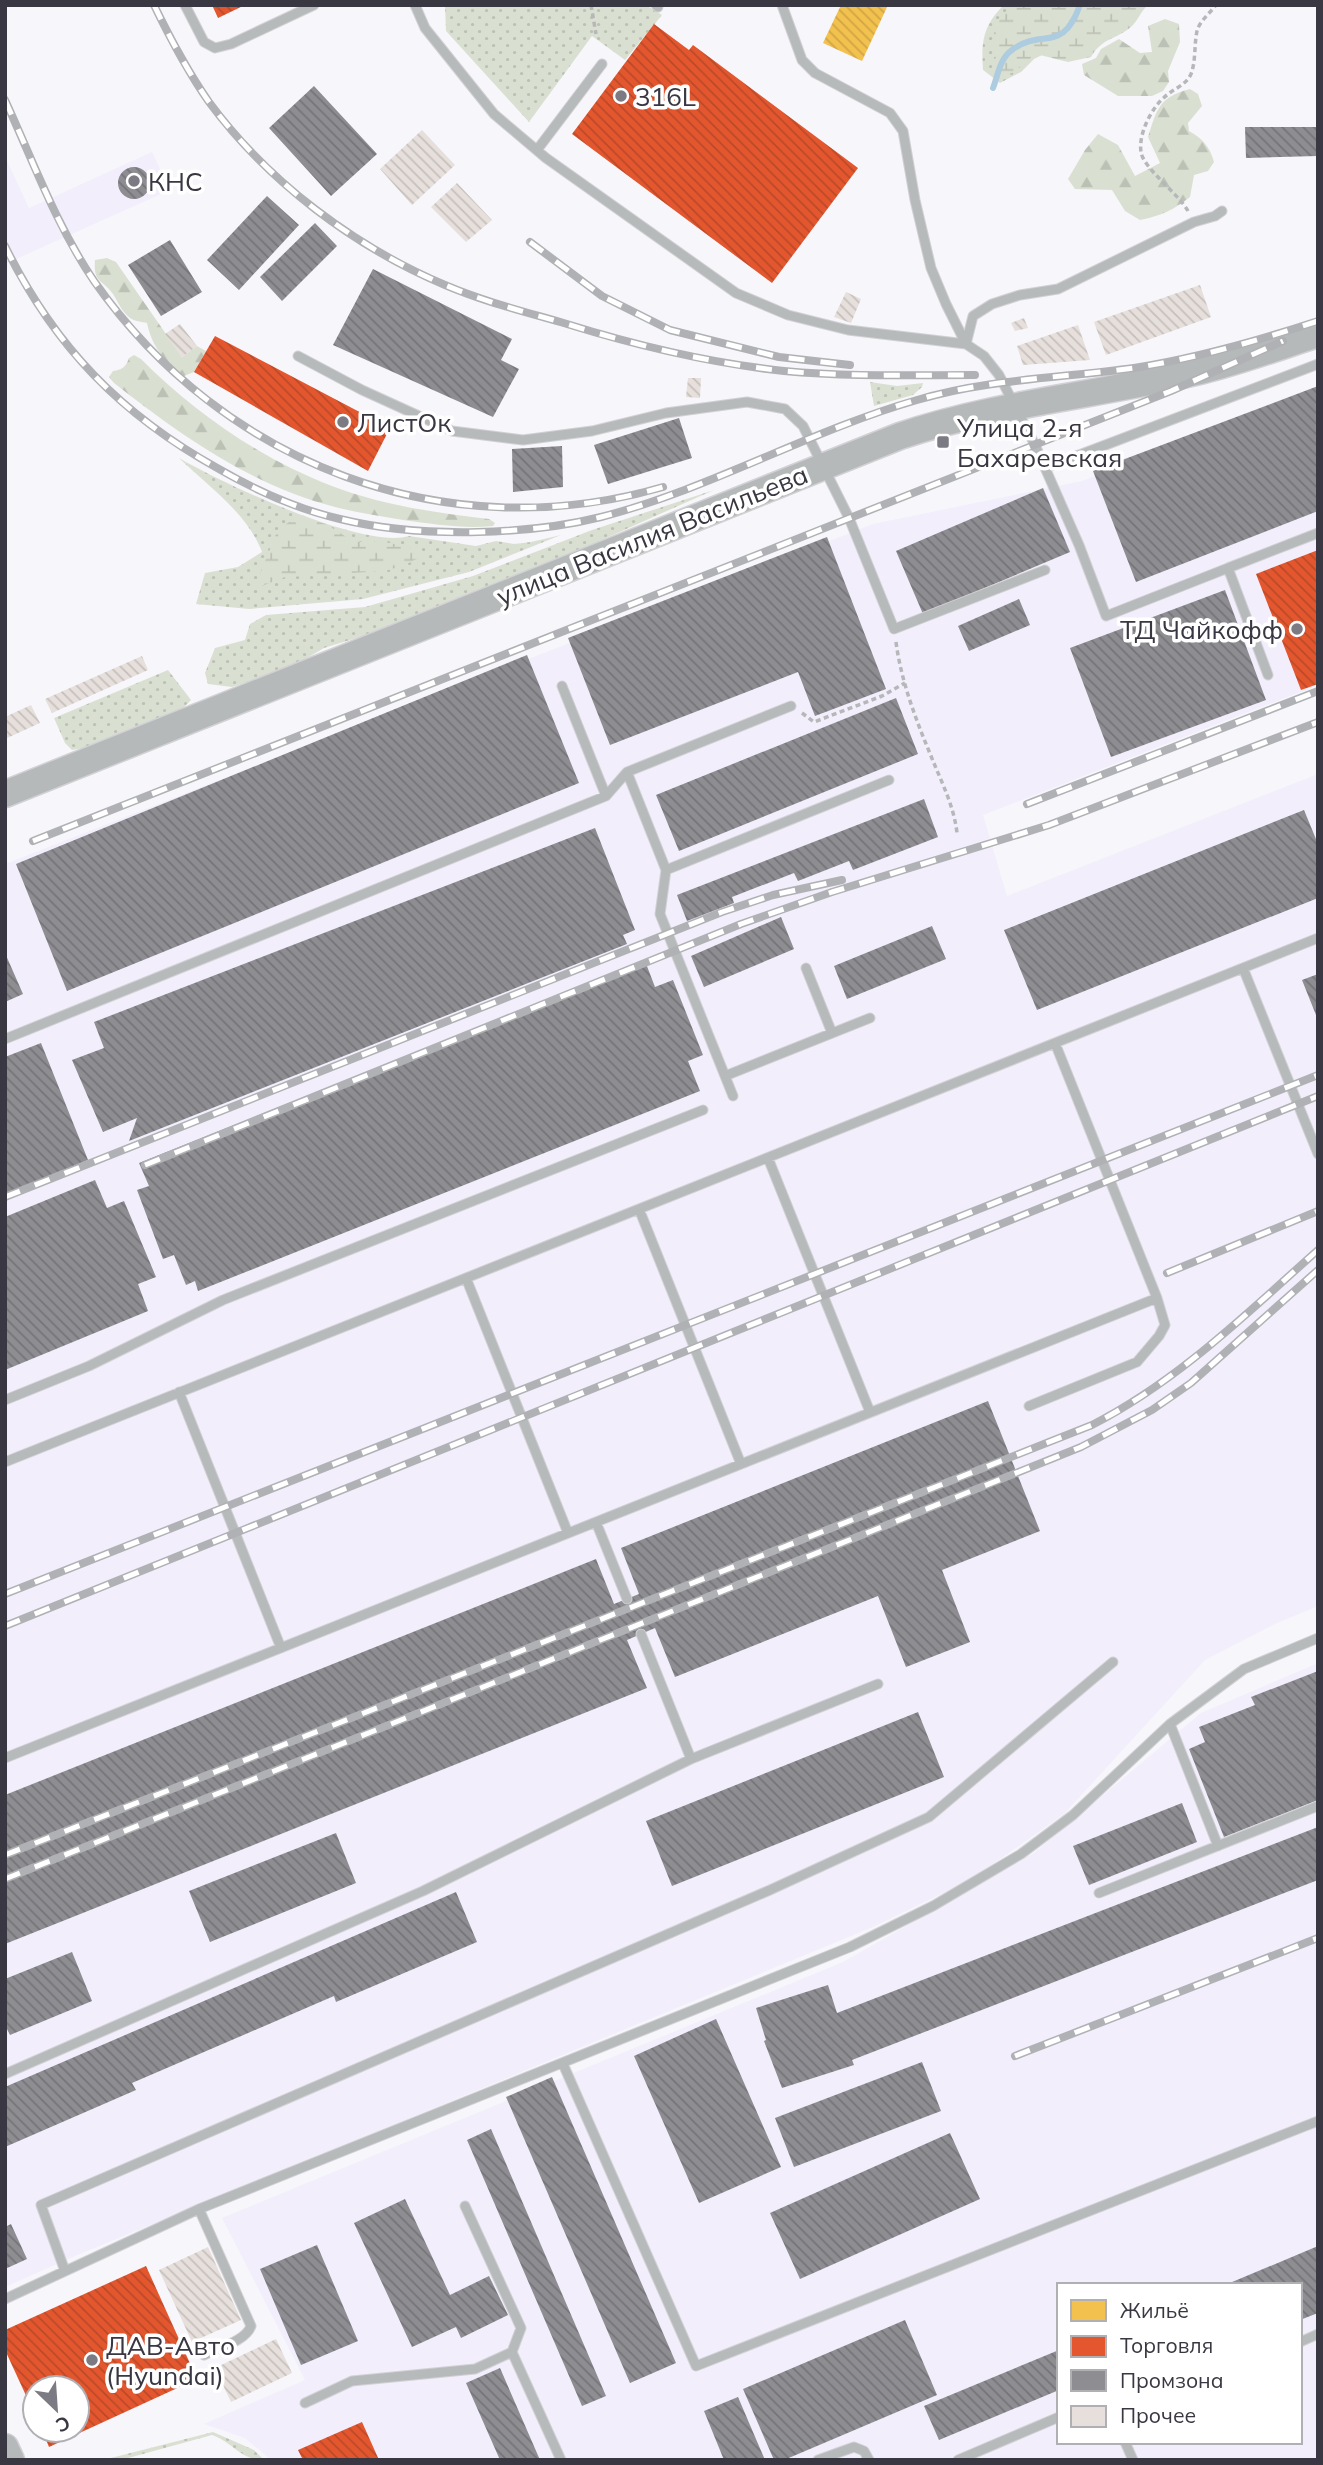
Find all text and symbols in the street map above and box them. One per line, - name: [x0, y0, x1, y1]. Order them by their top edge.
- place label: 316L: [635, 80, 696, 113]
- marker: 316L: [613, 88, 629, 104]
- place label: КНС: [148, 165, 203, 198]
- marker: КНС: [126, 173, 142, 189]
- place label: ЛистОк: [357, 406, 451, 439]
- place label: Улица 2-я Бахаревская: [956, 411, 1122, 474]
- marker: ЛистОк: [335, 414, 351, 430]
- marker: Улица 2-я Бахаревская: [935, 434, 951, 450]
- street label: улица Василия Васильева: [491, 457, 813, 613]
- place label: ТД Чайкофф: [1120, 613, 1283, 646]
- marker: ТД Чайкофф: [1289, 621, 1305, 637]
- legend: [1057, 2283, 1302, 2444]
- text: Жильё: [1120, 2297, 1189, 2323]
- place label: ДАВ-Авто (Hyundai): [106, 2329, 235, 2392]
- text: Торговля: [1120, 2332, 1213, 2358]
- marker: ДАВ-Авто (Hyundai): [84, 2352, 100, 2368]
- text: Промзона: [1120, 2367, 1223, 2393]
- north arrow: [21, 2374, 91, 2444]
- text: Прочее: [1120, 2402, 1196, 2428]
- text: С: [52, 2411, 74, 2438]

